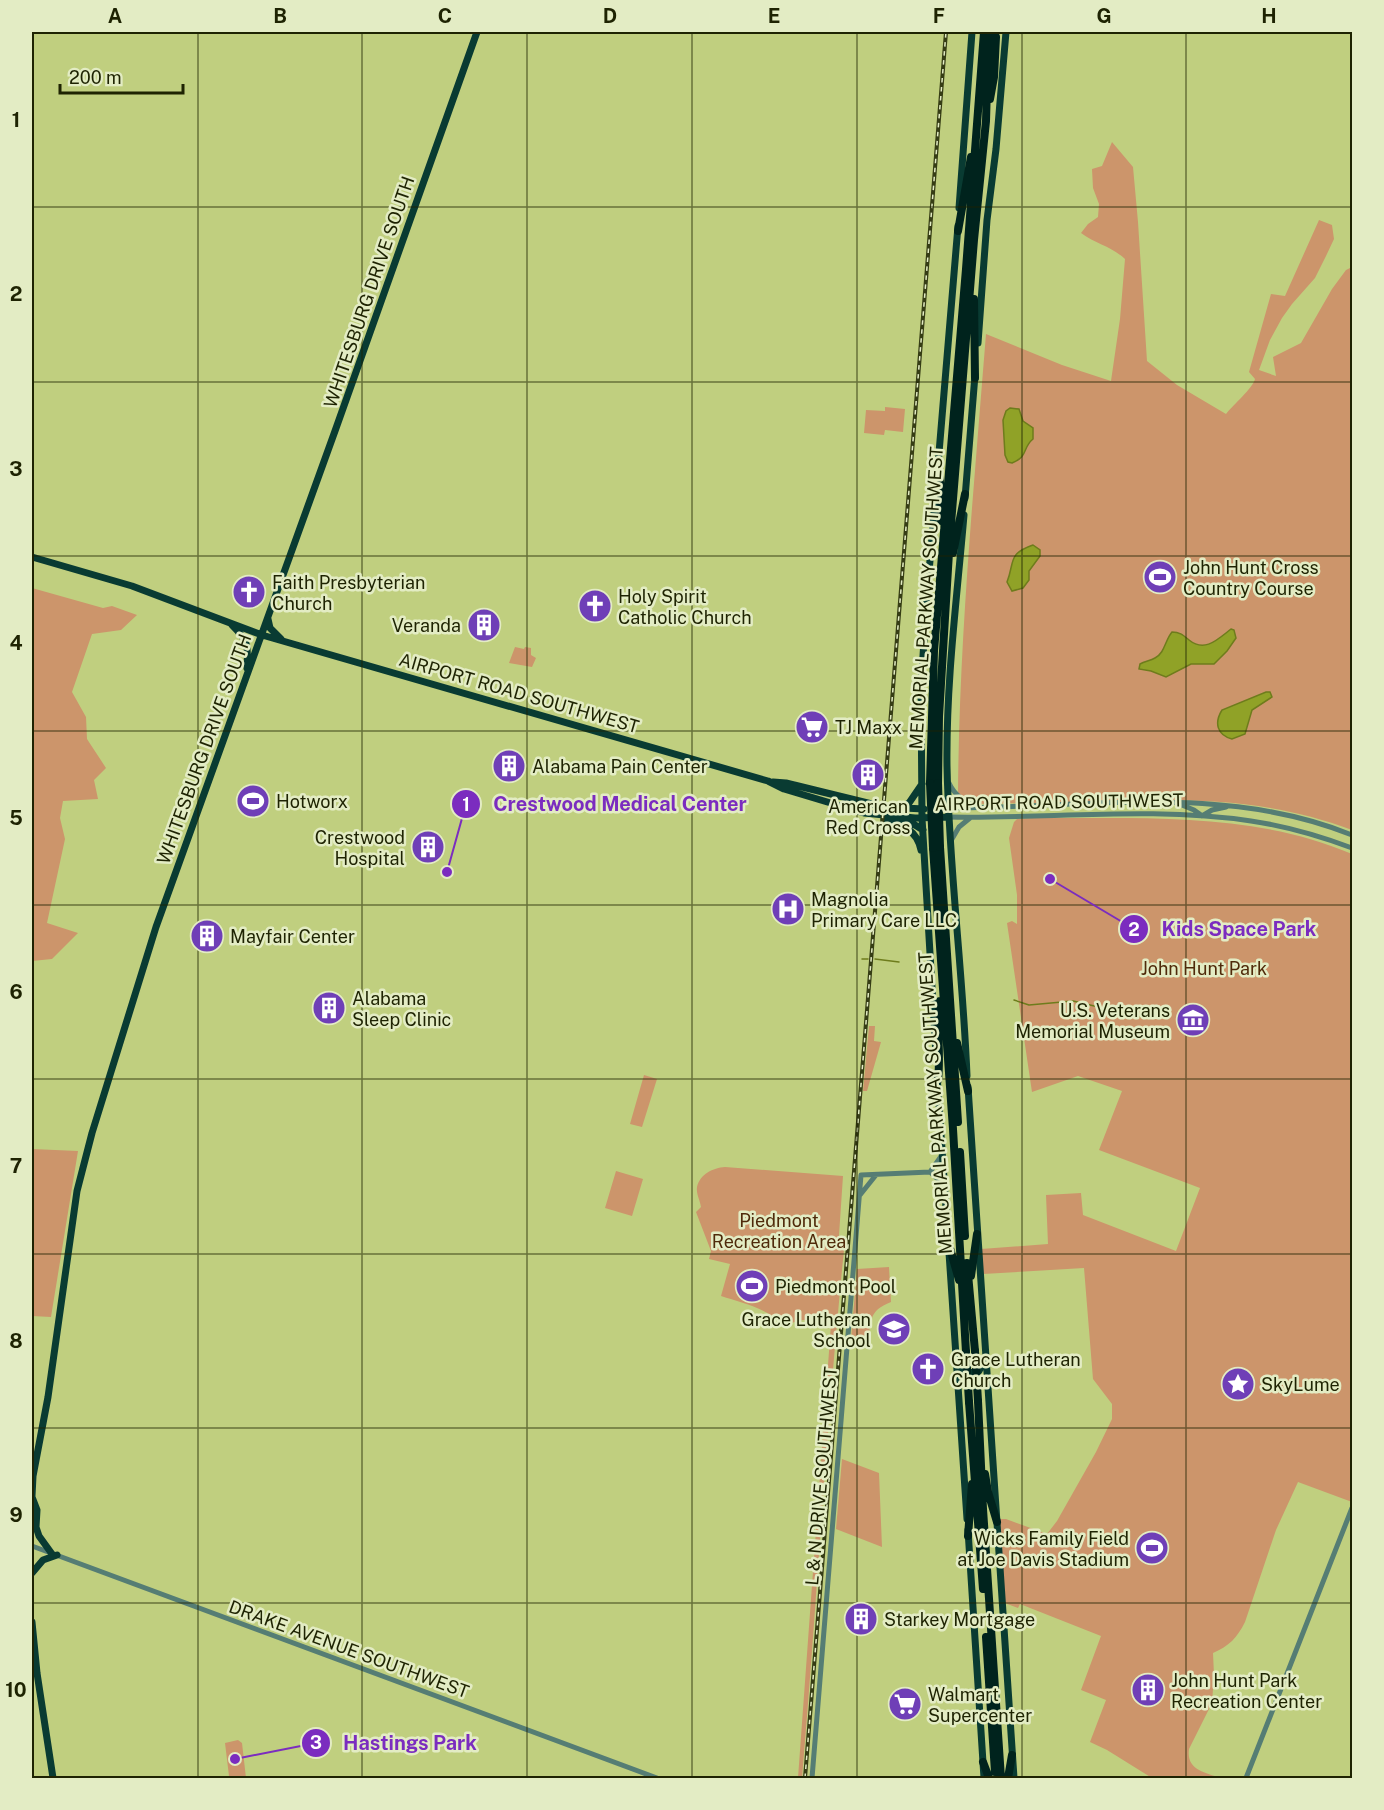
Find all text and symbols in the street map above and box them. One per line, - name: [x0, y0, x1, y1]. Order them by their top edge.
- text: A: [108, 4, 122, 28]
- text: B: [273, 4, 287, 28]
- text: C: [438, 4, 452, 28]
- text: D: [603, 4, 617, 28]
- text: E: [768, 4, 780, 28]
- text: F: [933, 4, 945, 28]
- text: G: [1096, 4, 1112, 28]
- text: H: [1261, 4, 1277, 28]
- scale bar: [60, 57, 183, 95]
- text: 200 m: [69, 67, 122, 88]
- text: 1: [12, 108, 20, 132]
- street label: WHITESBURG DRIVE SOUTH: [319, 173, 419, 411]
- text: 2: [10, 282, 22, 306]
- street label: MEMORIAL PARKWAY SOUTHWEST: [905, 446, 947, 750]
- text: 3: [9, 457, 23, 481]
- place label: John Hunt Cross Country Course: [1183, 557, 1319, 599]
- sports icon: John Hunt Cross Country Course: [1142, 559, 1178, 595]
- place label: Faith Presbyterian Church: [272, 572, 425, 614]
- church icon: Faith Presbyterian Church: [231, 574, 267, 610]
- place label: Holy Spirit Catholic Church: [618, 586, 752, 628]
- church icon: Holy Spirit Catholic Church: [577, 588, 613, 624]
- building icon: Veranda: [466, 607, 502, 643]
- place label: Veranda: [392, 615, 461, 636]
- text: 4: [9, 631, 23, 655]
- street label: WHITESBURG DRIVE SOUTH: [153, 631, 255, 867]
- street label: AIRPORT ROAD SOUTHWEST: [397, 649, 642, 737]
- supermarket icon: TJ Maxx: [794, 709, 830, 745]
- place label: TJ Maxx: [835, 717, 902, 738]
- building icon: Alabama Pain Center: [491, 748, 527, 784]
- place label: Alabama Pain Center: [532, 756, 708, 777]
- building icon: American Red Cross: [850, 757, 886, 793]
- sports icon: Hotworx: [235, 783, 271, 819]
- callout: Crestwood Medical Center: [451, 785, 759, 823]
- street label: AIRPORT ROAD SOUTHWEST: [934, 789, 1184, 815]
- place label: Hotworx: [276, 791, 348, 812]
- text: Crestwood Medical Center: [493, 792, 747, 816]
- text: 1: [462, 794, 470, 815]
- place label: American Red Cross: [826, 796, 910, 838]
- text: 5: [9, 806, 23, 830]
- place label: Crestwood Hospital: [315, 827, 405, 869]
- building icon: Crestwood Hospital: [410, 829, 446, 865]
- place label: Magnolia Primary Care LLC: [811, 889, 957, 931]
- hospital icon: Magnolia Primary Care LLC: [770, 891, 806, 927]
- callout: Kids Space Park: [1119, 910, 1328, 948]
- text: Kids Space Park: [1162, 917, 1317, 941]
- building icon: Mayfair Center: [189, 918, 225, 954]
- text: 2: [1128, 919, 1140, 940]
- place label: Mayfair Center: [230, 926, 355, 947]
- street label: MEMORIAL PARKWAY SOUTHWEST: [914, 951, 956, 1255]
- park label: John Hunt Park: [1141, 958, 1267, 979]
- text: 6: [9, 980, 23, 1004]
- place label: Alabama Sleep Clinic: [352, 988, 451, 1030]
- building icon: Alabama Sleep Clinic: [311, 990, 347, 1026]
- place label: U.S. Veterans Memorial Museum: [1015, 1000, 1170, 1042]
- museum icon: U.S. Veterans Memorial Museum: [1175, 1002, 1211, 1038]
- text: 7: [10, 1154, 22, 1178]
- park label: Piedmont Recreation Area: [712, 1210, 846, 1252]
- sports icon: Piedmont Pool: [734, 1268, 770, 1304]
- place label: Piedmont Pool: [775, 1276, 896, 1297]
- place label: Grace Lutheran School: [741, 1309, 871, 1351]
- school or university icon: Grace Lutheran School: [876, 1311, 912, 1347]
- text: 8: [9, 1329, 23, 1353]
- place label: Grace Lutheran Church: [951, 1349, 1081, 1391]
- church icon: Grace Lutheran Church: [910, 1351, 946, 1387]
- street label: L & N DRIVE SOUTHWEST: [801, 1365, 841, 1586]
- place icon: SkyLume: [1220, 1366, 1256, 1402]
- place label: SkyLume: [1261, 1374, 1340, 1395]
- text: 9: [9, 1503, 23, 1527]
- place label: Wicks Family Field at Joe Davis Stadium: [957, 1528, 1129, 1570]
- sports icon: Wicks Family Field at Joe Davis Stadium: [1134, 1530, 1170, 1566]
- street label: DRAKE AVENUE SOUTHWEST: [226, 1596, 472, 1702]
- building icon: Starkey Mortgage: [843, 1601, 879, 1637]
- place label: Starkey Mortgage: [884, 1609, 1035, 1630]
- place label: John Hunt Park Recreation Center: [1171, 1670, 1322, 1712]
- building icon: John Hunt Park Recreation Center: [1130, 1672, 1166, 1708]
- text: 10: [5, 1678, 27, 1702]
- place label: Walmart Supercenter: [928, 1684, 1032, 1726]
- supermarket icon: Walmart Supercenter: [887, 1686, 923, 1722]
- callout: Hastings Park: [301, 1724, 489, 1762]
- text: Hastings Park: [343, 1731, 477, 1755]
- text: 3: [310, 1732, 322, 1753]

